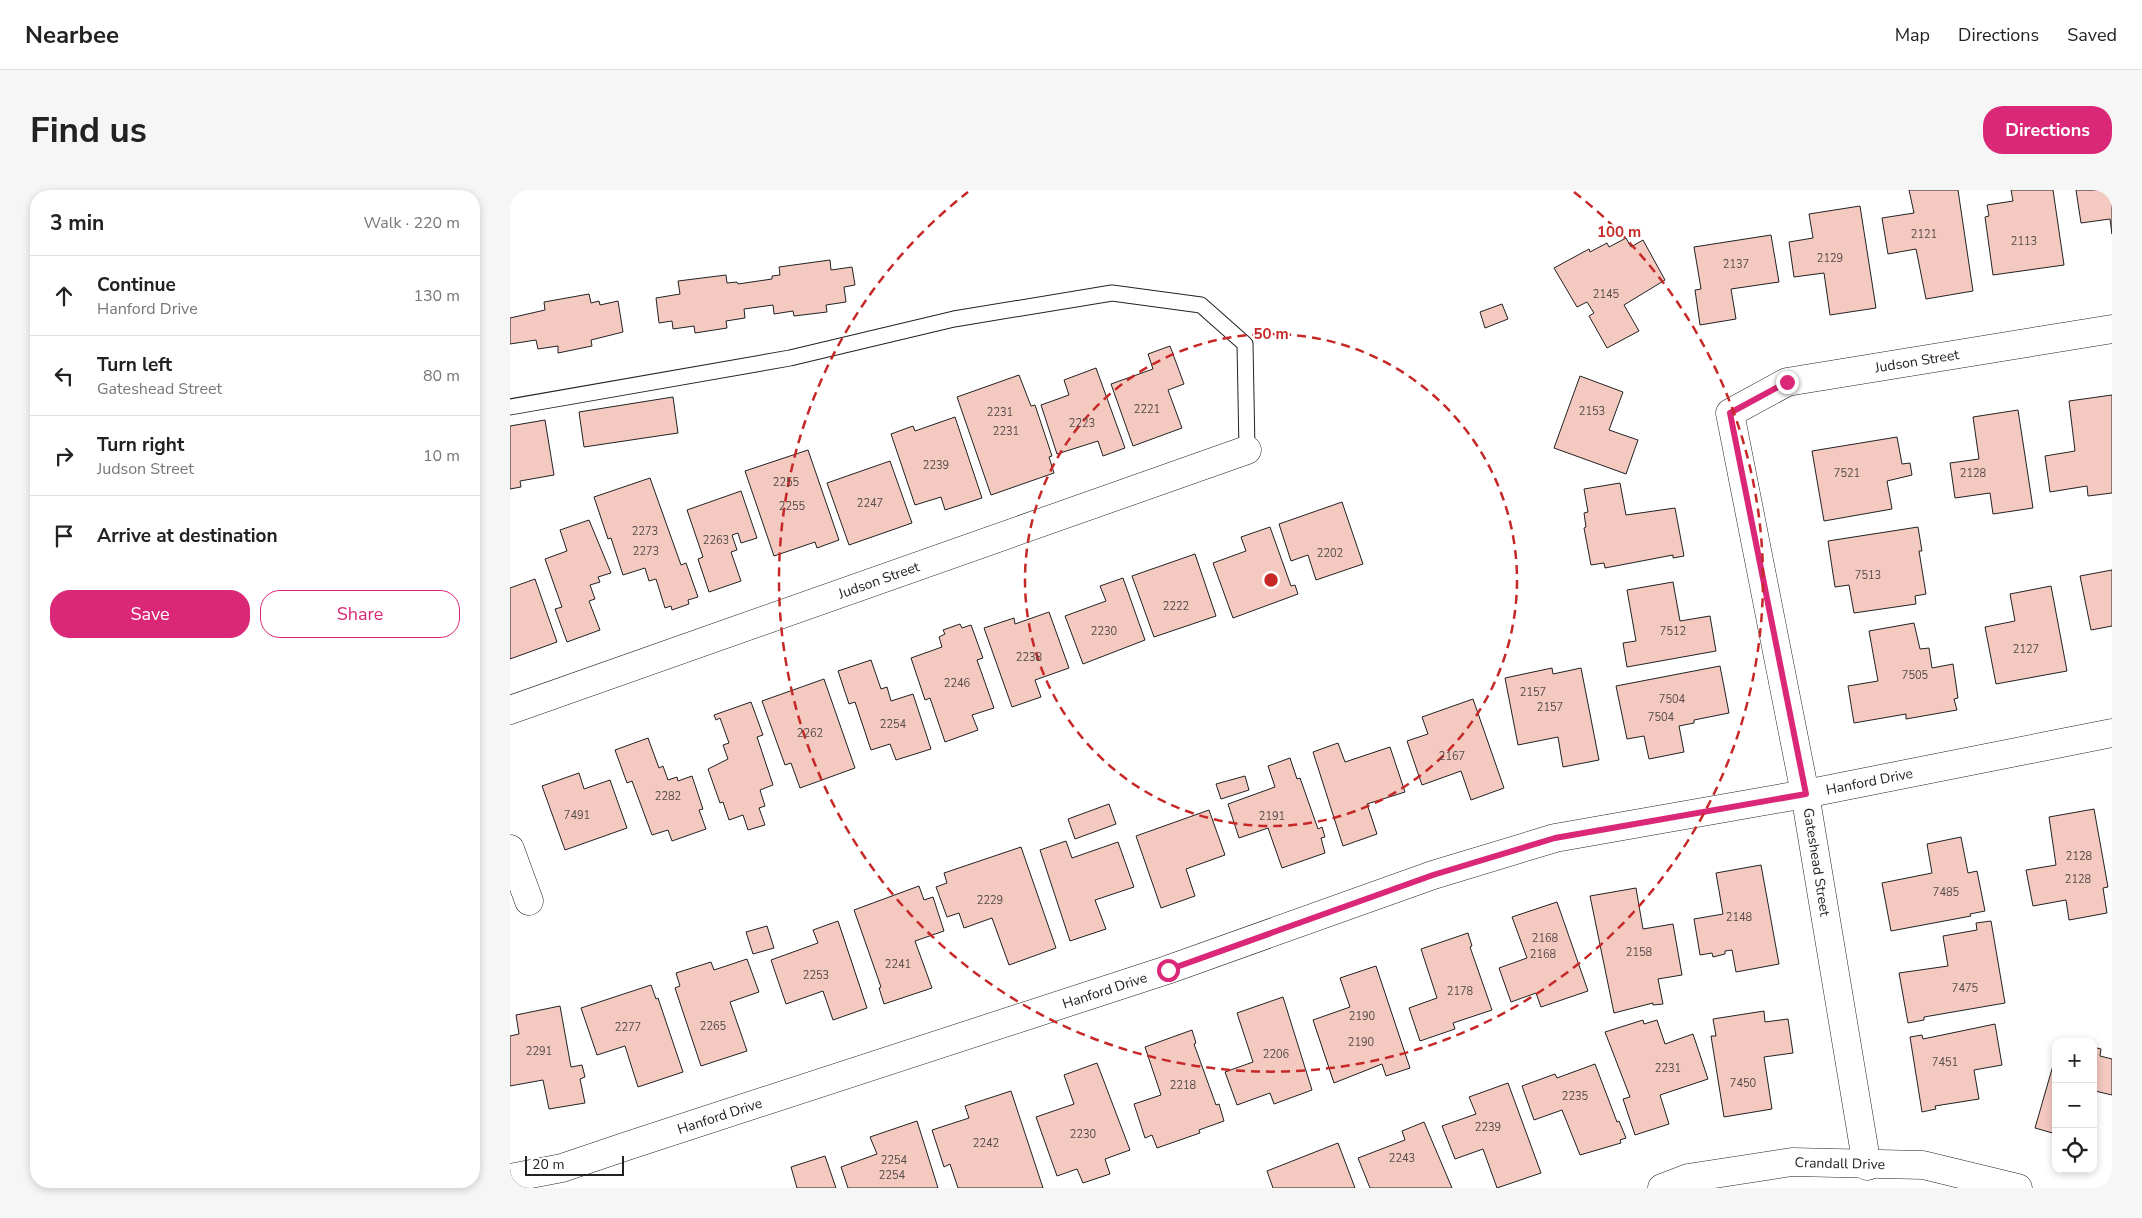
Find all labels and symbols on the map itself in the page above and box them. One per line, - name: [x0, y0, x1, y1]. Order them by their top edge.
- text: 100 m: [1597, 222, 1641, 242]
- house number: 2121: [1911, 227, 1937, 242]
- house number: 2113: [2011, 234, 2037, 249]
- house number: 2129: [1817, 251, 1843, 266]
- house number: 2137: [1723, 257, 1749, 272]
- house number: 2145: [1593, 287, 1620, 302]
- text: 50 m: [1253, 324, 1289, 344]
- street label: Judson Street: [1873, 345, 1961, 378]
- route end: [1776, 371, 1799, 394]
- house number: 2221: [1134, 402, 1160, 417]
- house number: 2153: [1579, 404, 1605, 419]
- house number: 2231: [987, 405, 1013, 420]
- house number: 2223: [1069, 416, 1095, 431]
- house number: 2231: [993, 424, 1019, 439]
- house number: 2239: [923, 458, 949, 473]
- house number: 7521: [1834, 466, 1860, 481]
- house number: 2128: [1960, 466, 1987, 481]
- house number: 2255: [773, 475, 800, 490]
- house number: 2247: [857, 496, 883, 511]
- house number: 2255: [779, 499, 806, 514]
- house number: 2273: [632, 524, 658, 539]
- house number: 2263: [703, 533, 729, 548]
- house number: 2273: [633, 544, 659, 559]
- house number: 2202: [1317, 546, 1343, 561]
- street label: Judson Street: [835, 557, 922, 604]
- house number: 7513: [1855, 568, 1881, 583]
- centre of rings: [1262, 571, 1280, 589]
- house number: 2222: [1163, 599, 1189, 614]
- house number: 2230: [1091, 624, 1118, 639]
- house number: 7512: [1660, 624, 1686, 639]
- house number: 2127: [2013, 642, 2039, 657]
- house number: 2238: [1016, 650, 1043, 665]
- house number: 7505: [1902, 668, 1929, 683]
- house number: 2246: [944, 676, 971, 691]
- house number: 2157: [1520, 685, 1546, 700]
- house number: 7504: [1659, 692, 1686, 707]
- house number: 2157: [1537, 700, 1563, 715]
- house number: 7504: [1648, 710, 1675, 725]
- house number: 2254: [880, 717, 907, 732]
- house number: 2262: [797, 726, 823, 741]
- house number: 2167: [1439, 749, 1465, 764]
- street label: Hanford Drive: [1824, 764, 1915, 800]
- house number: 2282: [655, 789, 681, 804]
- street label: Gateshead Street: [1799, 807, 1834, 918]
- house number: 7491: [564, 808, 590, 823]
- house number: 2191: [1259, 809, 1285, 824]
- house number: 2128: [2066, 849, 2093, 864]
- house number: 2128: [2065, 872, 2092, 887]
- house number: 7485: [1933, 885, 1960, 900]
- house number: 2229: [977, 893, 1003, 908]
- house number: 2148: [1726, 910, 1753, 925]
- house number: 2168: [1532, 931, 1559, 946]
- house number: 2158: [1626, 945, 1653, 960]
- house number: 2168: [1530, 947, 1557, 962]
- house number: 2241: [885, 957, 911, 972]
- route start: [1157, 959, 1180, 982]
- house number: 2253: [803, 968, 829, 983]
- street label: Hanford Drive: [1060, 968, 1150, 1013]
- house number: 7475: [1952, 981, 1979, 996]
- house number: 2178: [1447, 984, 1474, 999]
- house number: 2190: [1349, 1009, 1376, 1024]
- house number: 2265: [700, 1019, 727, 1034]
- house number: 2277: [615, 1020, 641, 1035]
- house number: 2190: [1348, 1035, 1375, 1050]
- house number: 2291: [526, 1044, 552, 1059]
- house number: 2206: [1263, 1047, 1290, 1062]
- house number: 7451: [1932, 1055, 1958, 1070]
- house number: 2231: [1655, 1061, 1681, 1076]
- house number: 7450: [1730, 1076, 1757, 1091]
- house number: 2218: [1170, 1078, 1197, 1093]
- house number: 2235: [1562, 1089, 1589, 1104]
- street label: Hanford Drive: [675, 1094, 765, 1139]
- house number: 2239: [1475, 1120, 1501, 1135]
- house number: 2230: [1070, 1127, 1097, 1142]
- house number: 2242: [973, 1136, 999, 1151]
- house number: 2243: [1389, 1151, 1415, 1166]
- scale bar: [525, 1153, 624, 1176]
- house number: 2254: [881, 1153, 908, 1168]
- street label: Crandall Drive: [1794, 1153, 1885, 1174]
- house number: 2254: [879, 1168, 906, 1183]

